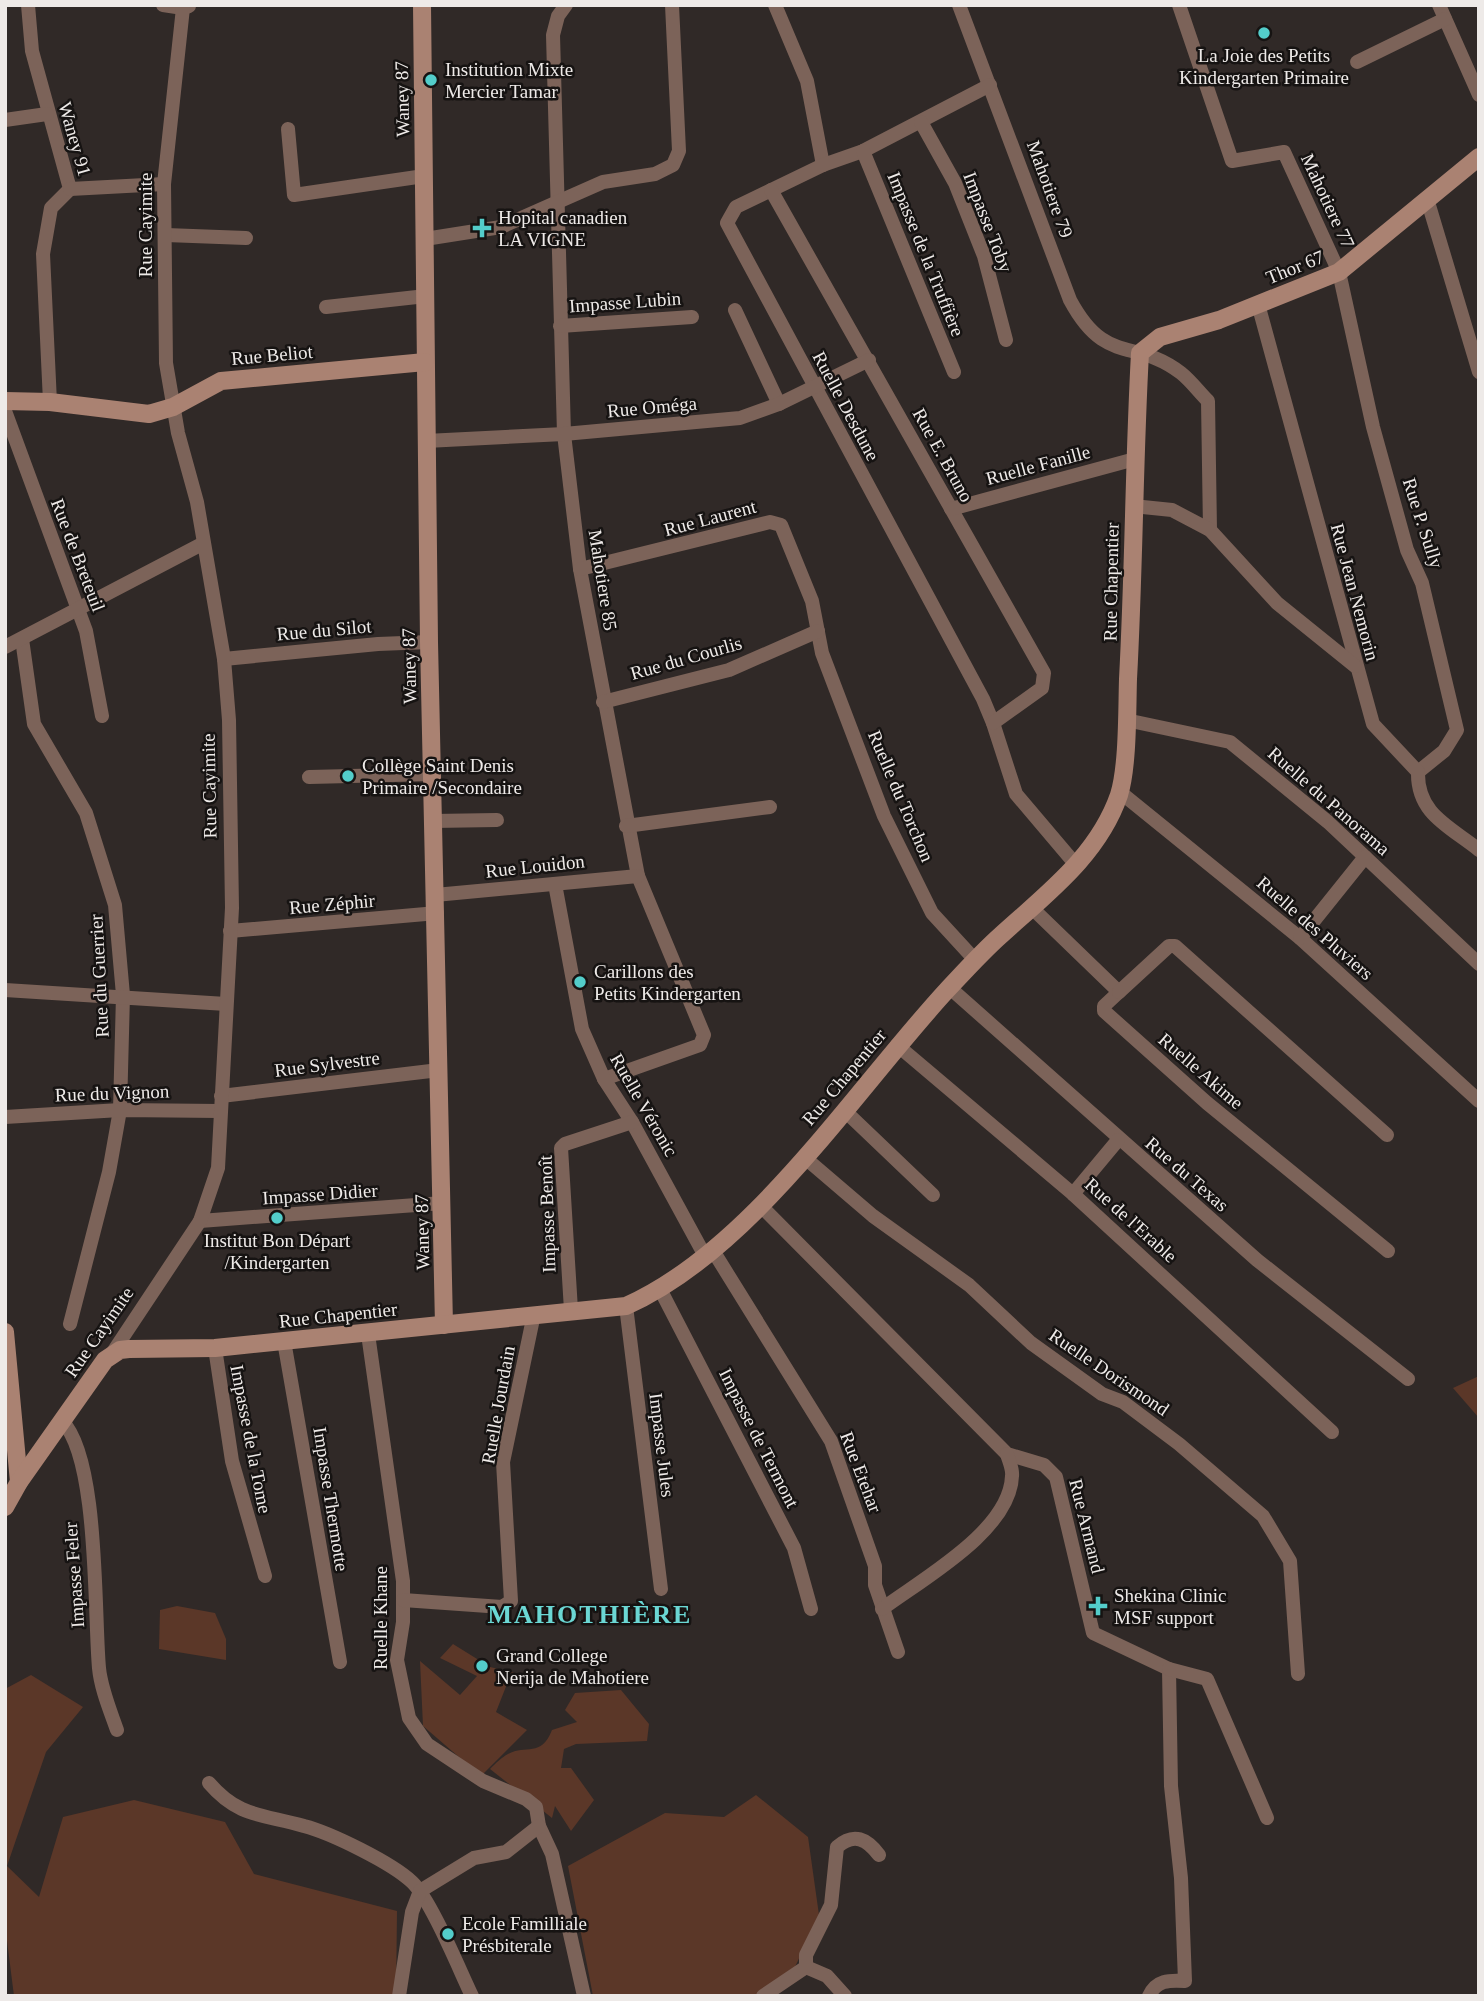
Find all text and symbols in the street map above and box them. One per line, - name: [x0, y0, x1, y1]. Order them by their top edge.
- marker: La Joie des Petits Kindergarten Primaire: [1256, 25, 1272, 41]
- place label: La Joie des Petits Kindergarten Primaire: [1179, 45, 1349, 88]
- place label: Institution Mixte Mercier Tamar: [445, 59, 573, 102]
- street label: Waney 87: [391, 61, 413, 137]
- marker: Institution Mixte Mercier Tamar: [423, 72, 439, 88]
- street label: Waney 91: [54, 100, 96, 178]
- street label: Mahotiere 79: [1023, 138, 1077, 240]
- street label: Mahotiere 77: [1297, 150, 1359, 252]
- street label: Impasse de la Truffière: [883, 169, 969, 339]
- street label: Impasse Toby: [959, 169, 1017, 275]
- street label: Rue Cayimite: [135, 172, 156, 278]
- place label: Hopital canadien LA VIGNE: [498, 207, 628, 250]
- marker: Hopital canadien LA VIGNE: [472, 218, 492, 238]
- street label: Thor 67: [1263, 246, 1327, 288]
- street label: Impasse Lubin: [568, 288, 682, 316]
- street label: Rue Beliot: [230, 341, 314, 369]
- street label: Ruelle Desdune: [808, 348, 884, 464]
- street label: Rue Oméga: [606, 393, 698, 421]
- street label: Rue E. Bruno: [909, 404, 977, 506]
- street label: Ruelle Fanille: [984, 441, 1092, 489]
- street label: Rue P. Sully: [1399, 475, 1448, 571]
- street label: Rue Laurent: [662, 495, 759, 540]
- street label: Rue de Breteuil: [47, 496, 109, 614]
- street label: Rue Jean Nemorin: [1327, 521, 1384, 663]
- street label: Rue Chapentier: [1099, 522, 1123, 642]
- street label: Mahotiere 85: [585, 528, 621, 632]
- street label: Rue du Silot: [276, 615, 373, 645]
- street label: Waney 87: [398, 628, 420, 704]
- street label: Rue du Courlis: [628, 632, 744, 684]
- street label: Ruelle du Torchon: [864, 727, 938, 865]
- street label: Rue Cayimite: [198, 733, 220, 839]
- street label: Ruelle du Panorama: [1264, 743, 1394, 860]
- place label: Collège Saint Denis Primaire /Secondaire: [362, 755, 522, 798]
- marker: Collège Saint Denis Primaire /Secondaire: [340, 768, 356, 784]
- street label: Rue Louidon: [484, 850, 586, 882]
- street label: Ruelle des Pluviers: [1253, 872, 1377, 984]
- street label: Rue Zéphir: [288, 890, 376, 918]
- street label: Rue du Guerrier: [85, 913, 113, 1038]
- place label: Carillons des Petits Kindergarten: [594, 961, 741, 1004]
- marker: Carillons des Petits Kindergarten: [572, 974, 588, 990]
- street label: Rue Chapentier: [798, 1024, 891, 1129]
- street label: Ruelle Akime: [1154, 1029, 1248, 1113]
- street label: Rue Sylvestre: [273, 1047, 381, 1081]
- street label: Ruelle Véronic: [606, 1050, 682, 1160]
- street label: Rue du Vignon: [54, 1080, 170, 1105]
- street label: Rue du Texas: [1141, 1132, 1233, 1216]
- street label: Impasse Benoît: [534, 1154, 560, 1273]
- street label: Rue de l'Erable: [1081, 1173, 1181, 1267]
- street label: Impasse Didier: [262, 1179, 379, 1209]
- street label: Waney 87: [411, 1194, 433, 1270]
- marker: Institut Bon Départ /Kindergarten: [269, 1210, 285, 1226]
- place label: Institut Bon Départ /Kindergarten: [204, 1230, 351, 1273]
- street label: Rue Cayimite: [60, 1283, 138, 1381]
- street label: Rue Chapentier: [278, 1298, 399, 1332]
- street label: Ruelle Dorismond: [1045, 1324, 1173, 1420]
- street label: Ruelle Jourdain: [477, 1344, 519, 1466]
- street label: Impasse de la Tome: [226, 1363, 276, 1515]
- street label: Impasse de Termont: [715, 1365, 804, 1512]
- street label: Impasse Jules: [645, 1392, 679, 1498]
- street label: Impasse Thermotte: [309, 1425, 353, 1573]
- street label: Rue Etehar: [836, 1429, 886, 1516]
- street label: Rue Armand: [1065, 1477, 1109, 1576]
- street label: Impasse Feler: [60, 1521, 88, 1629]
- street label: Ruelle Khane: [370, 1566, 391, 1670]
- place label: Shekina Clinic MSF support: [1114, 1585, 1226, 1628]
- marker: Shekina Clinic MSF support: [1088, 1596, 1108, 1616]
- district label: MAHOTHIÈRE: [488, 1600, 692, 1629]
- place label: Grand College Nerija de Mahotiere: [496, 1645, 649, 1688]
- marker: Grand College Nerija de Mahotiere: [474, 1658, 490, 1674]
- place label: Ecole Familliale Présbiterale: [462, 1913, 587, 1956]
- marker: Ecole Familliale Présbiterale: [440, 1926, 456, 1942]

